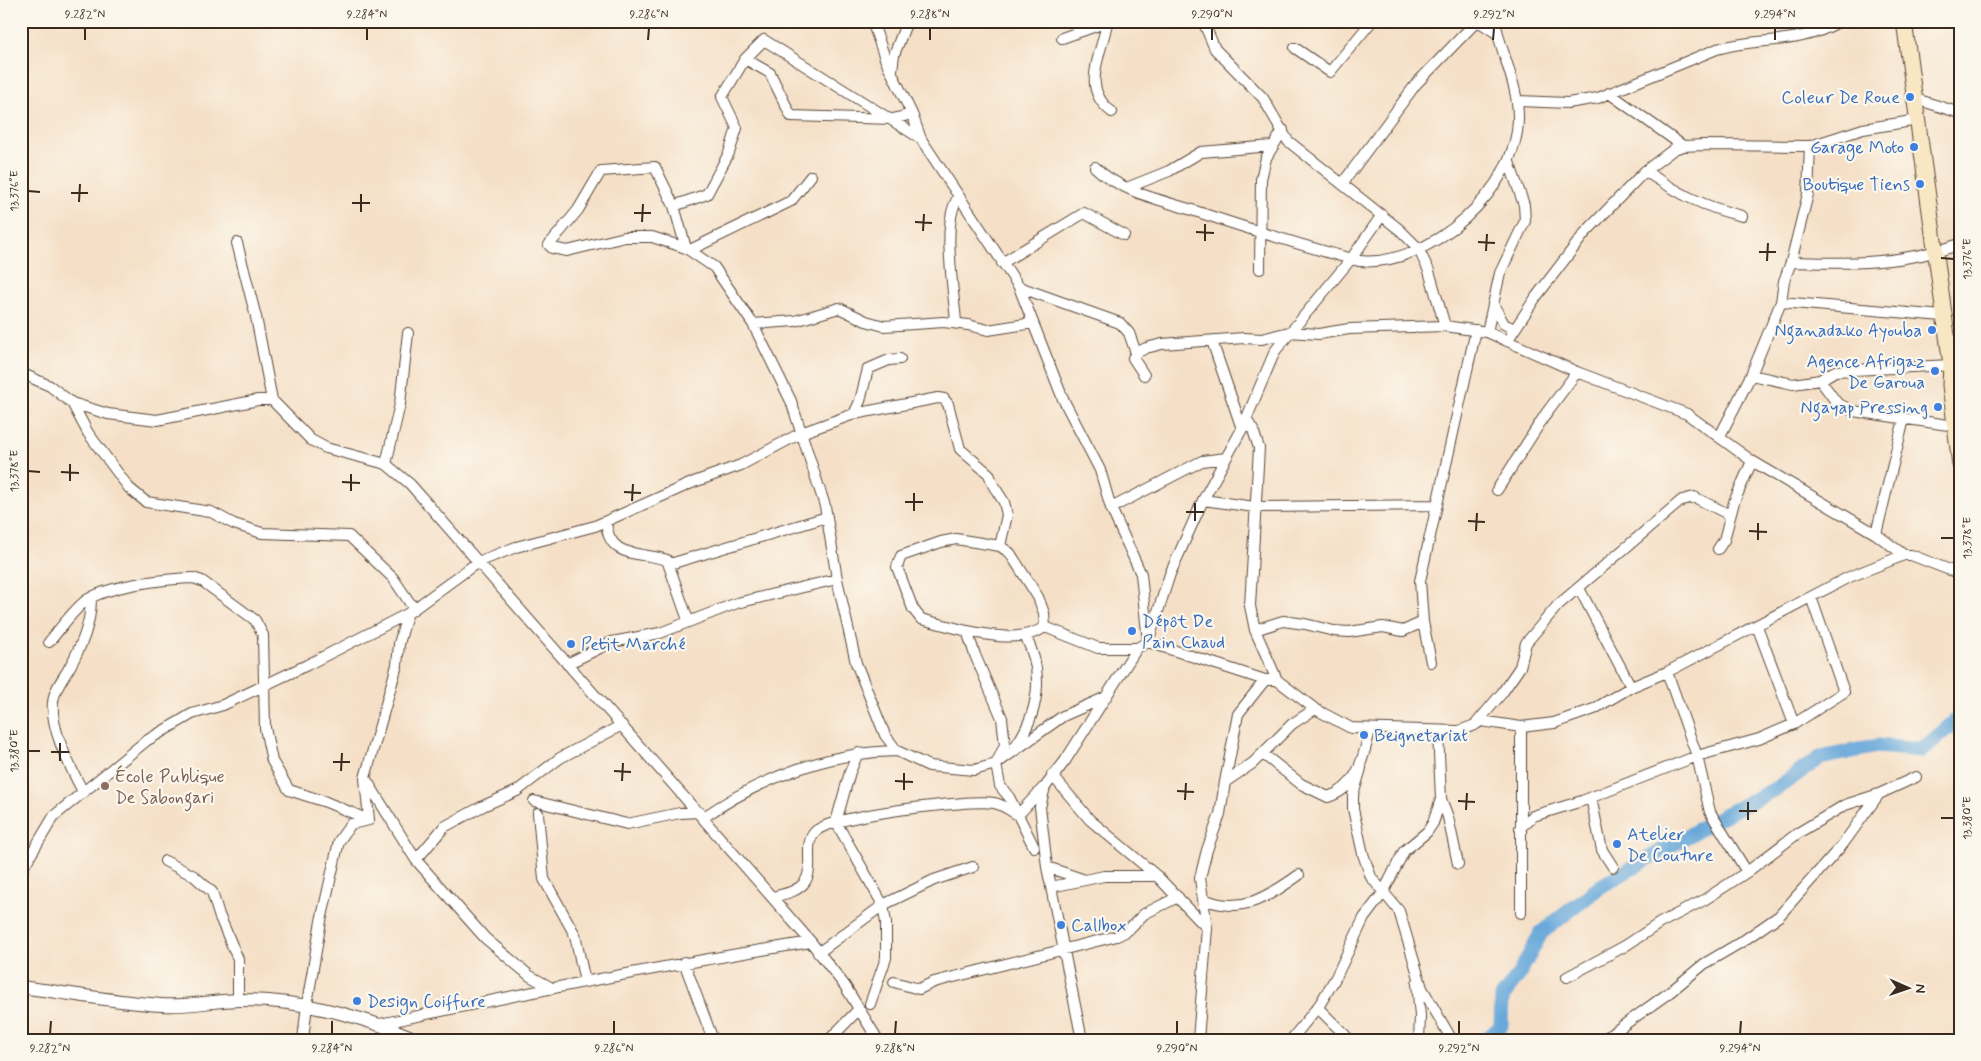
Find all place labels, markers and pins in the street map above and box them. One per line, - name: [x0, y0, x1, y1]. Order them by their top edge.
- place label: Coleur De Roue: [1781, 86, 1900, 110]
- marker: Coleur De Roue: [1904, 91, 1916, 103]
- place label: Garage Moto: [1810, 136, 1904, 161]
- marker: Garage Moto: [1908, 141, 1920, 153]
- place label: Boutique Tiens: [1803, 173, 1910, 197]
- marker: Boutique Tiens: [1914, 178, 1926, 190]
- place label: Nganadako Ayouba: [1774, 319, 1922, 345]
- marker: Nganadako Ayouba: [1926, 324, 1938, 336]
- place label: Agence Afrigaz De Garoua: [1807, 350, 1925, 395]
- marker: Agence Afrigaz De Garoua: [1929, 365, 1941, 377]
- place label: Ngayap Pressing: [1801, 396, 1928, 422]
- marker: Ngayap Pressing: [1932, 401, 1944, 413]
- place label: Dépôt De Pain Chaud: [1142, 610, 1225, 655]
- marker: Dépôt De Pain Chaud: [1126, 625, 1138, 637]
- place label: Petit Marché: [581, 633, 686, 657]
- marker: Petit Marché: [565, 638, 577, 650]
- place label: Beignetariat: [1374, 724, 1468, 748]
- marker: Beignetariat: [1358, 729, 1370, 741]
- place label: École Publique De Sabongari: [115, 765, 225, 812]
- marker: École Publique De Sabongari: [99, 780, 111, 792]
- place label: Atelier De Couture: [1627, 823, 1714, 868]
- marker: Atelier De Couture: [1611, 838, 1623, 850]
- place label: Callbox: [1071, 914, 1126, 938]
- marker: Callbox: [1055, 919, 1067, 931]
- place label: Design Coiffure: [367, 990, 486, 1015]
- marker: Design Coiffure: [351, 995, 363, 1007]

